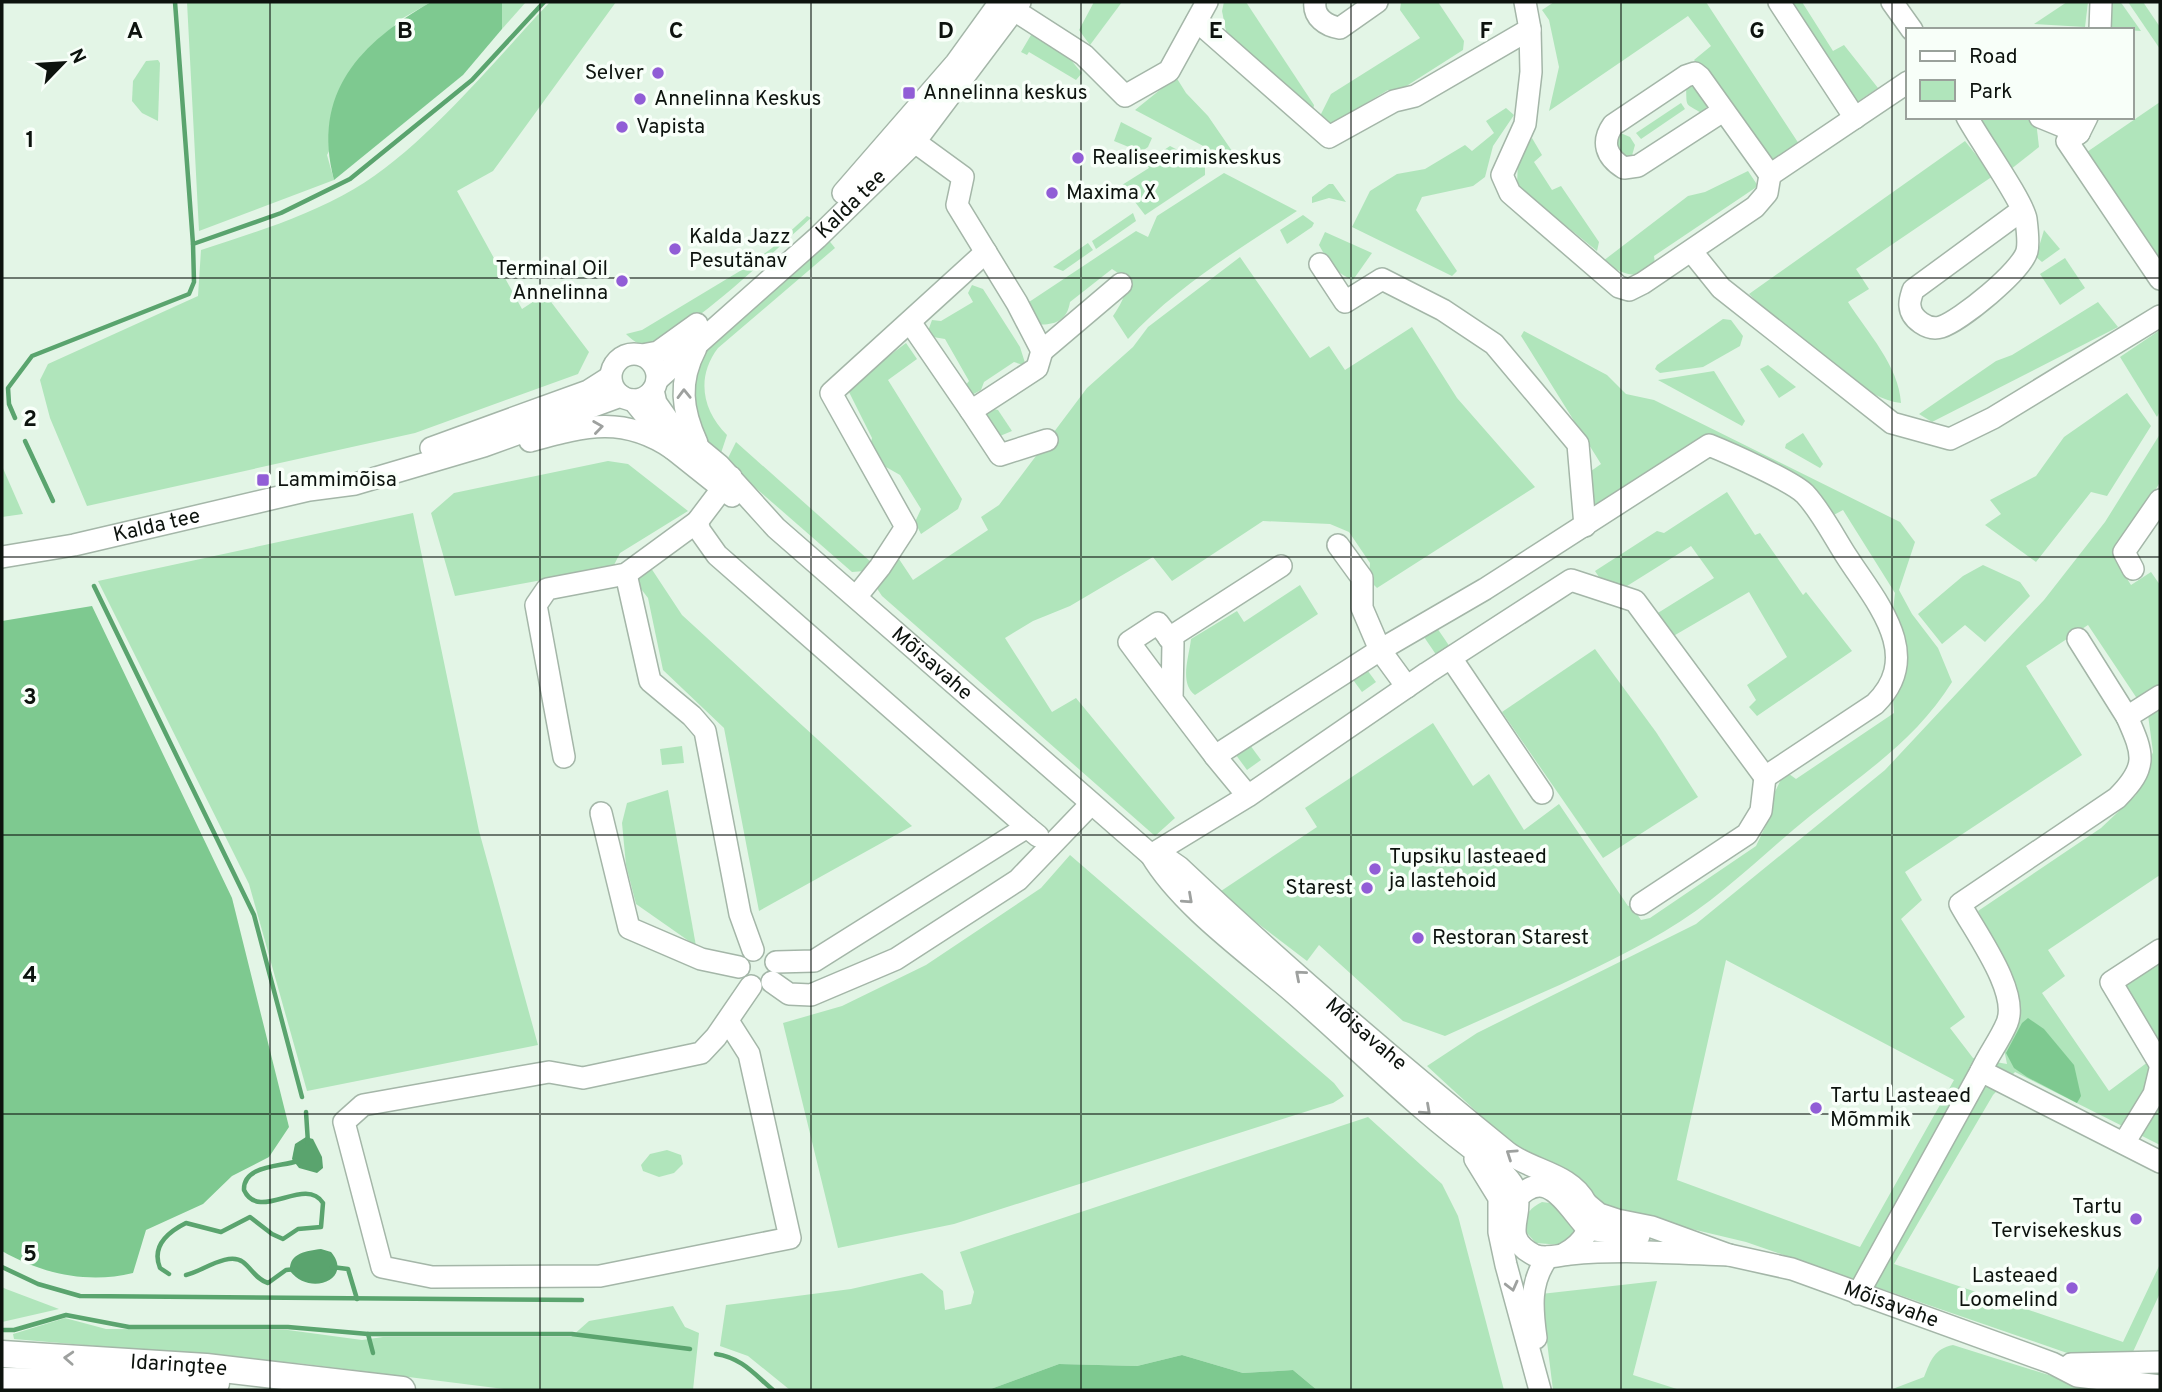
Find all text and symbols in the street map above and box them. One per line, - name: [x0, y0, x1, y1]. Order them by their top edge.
- text: A: [127, 18, 143, 47]
- text: B: [397, 18, 413, 47]
- text: C: [669, 18, 683, 47]
- text: D: [938, 18, 954, 47]
- text: E: [1209, 18, 1223, 47]
- text: F: [1479, 18, 1493, 47]
- text: G: [1749, 18, 1765, 47]
- north arrow: [28, 28, 98, 98]
- legend: [1906, 28, 2134, 119]
- text: Road: [1969, 44, 2018, 71]
- text: N: [63, 45, 90, 68]
- place label: Selver: [585, 60, 644, 87]
- marker: Selver: [650, 65, 666, 81]
- text: Park: [1969, 79, 2012, 106]
- place label: Annelinna keskus: [923, 80, 1088, 107]
- marker: Annelinna keskus: [901, 85, 917, 101]
- place label: Annelinna Keskus: [654, 86, 821, 113]
- marker: Annelinna Keskus: [632, 91, 648, 107]
- place label: Vapista: [636, 114, 705, 141]
- marker: Vapista: [614, 119, 630, 135]
- text: 1: [25, 127, 35, 156]
- place label: Realiseerimiskeskus: [1092, 145, 1282, 172]
- marker: Realiseerimiskeskus: [1070, 150, 1086, 166]
- street label: Kalda tee: [810, 164, 892, 245]
- place label: Maxima X: [1066, 180, 1156, 207]
- marker: Maxima X: [1044, 185, 1060, 201]
- place label: Kalda Jazz Pesutänav: [689, 224, 791, 275]
- marker: Kalda Jazz Pesutänav: [667, 241, 683, 257]
- place label: Terminal Oil Annelinna: [495, 256, 608, 307]
- marker: Terminal Oil Annelinna: [614, 273, 630, 289]
- one-way arrow: [676, 388, 691, 399]
- text: 2: [23, 406, 37, 435]
- one-way arrow: [592, 419, 604, 434]
- place label: Lammimõisa: [277, 467, 397, 494]
- marker: Lammimõisa: [255, 472, 271, 488]
- street label: Kalda tee: [111, 502, 203, 549]
- street label: Mõisavahe: [885, 621, 978, 707]
- text: 3: [23, 684, 37, 713]
- place label: Tupsiku lasteaed ja lastehoid: [1388, 844, 1547, 895]
- marker: Tupsiku lasteaed ja lastehoid: [1367, 861, 1383, 877]
- place label: Starest: [1285, 875, 1353, 902]
- marker: Starest: [1359, 880, 1375, 896]
- one-way arrow: [1179, 891, 1192, 903]
- place label: Restoran Starest: [1432, 925, 1589, 952]
- marker: Restoran Starest: [1410, 930, 1426, 946]
- text: 4: [23, 962, 37, 991]
- one-way arrow: [1295, 971, 1308, 984]
- street label: Mõisavahe: [1319, 992, 1412, 1077]
- place label: Tartu Lasteaed Mõmmik: [1830, 1083, 1971, 1134]
- marker: Tartu Lasteaed Mõmmik: [1808, 1100, 1824, 1116]
- one-way arrow: [1418, 1102, 1431, 1114]
- one-way arrow: [1506, 1150, 1519, 1162]
- place label: Tartu Tervisekeskus: [1991, 1194, 2122, 1245]
- marker: Tartu Tervisekeskus: [2128, 1211, 2144, 1227]
- text: 5: [23, 1241, 37, 1270]
- place label: Lasteaed Loomelind: [1958, 1263, 2058, 1314]
- street label: Mõisavahe: [1840, 1275, 1942, 1334]
- one-way arrow: [1504, 1280, 1518, 1292]
- marker: Lasteaed Loomelind: [2064, 1280, 2080, 1296]
- street label: Idaringtee: [129, 1349, 229, 1383]
- one-way arrow: [63, 1350, 74, 1365]

